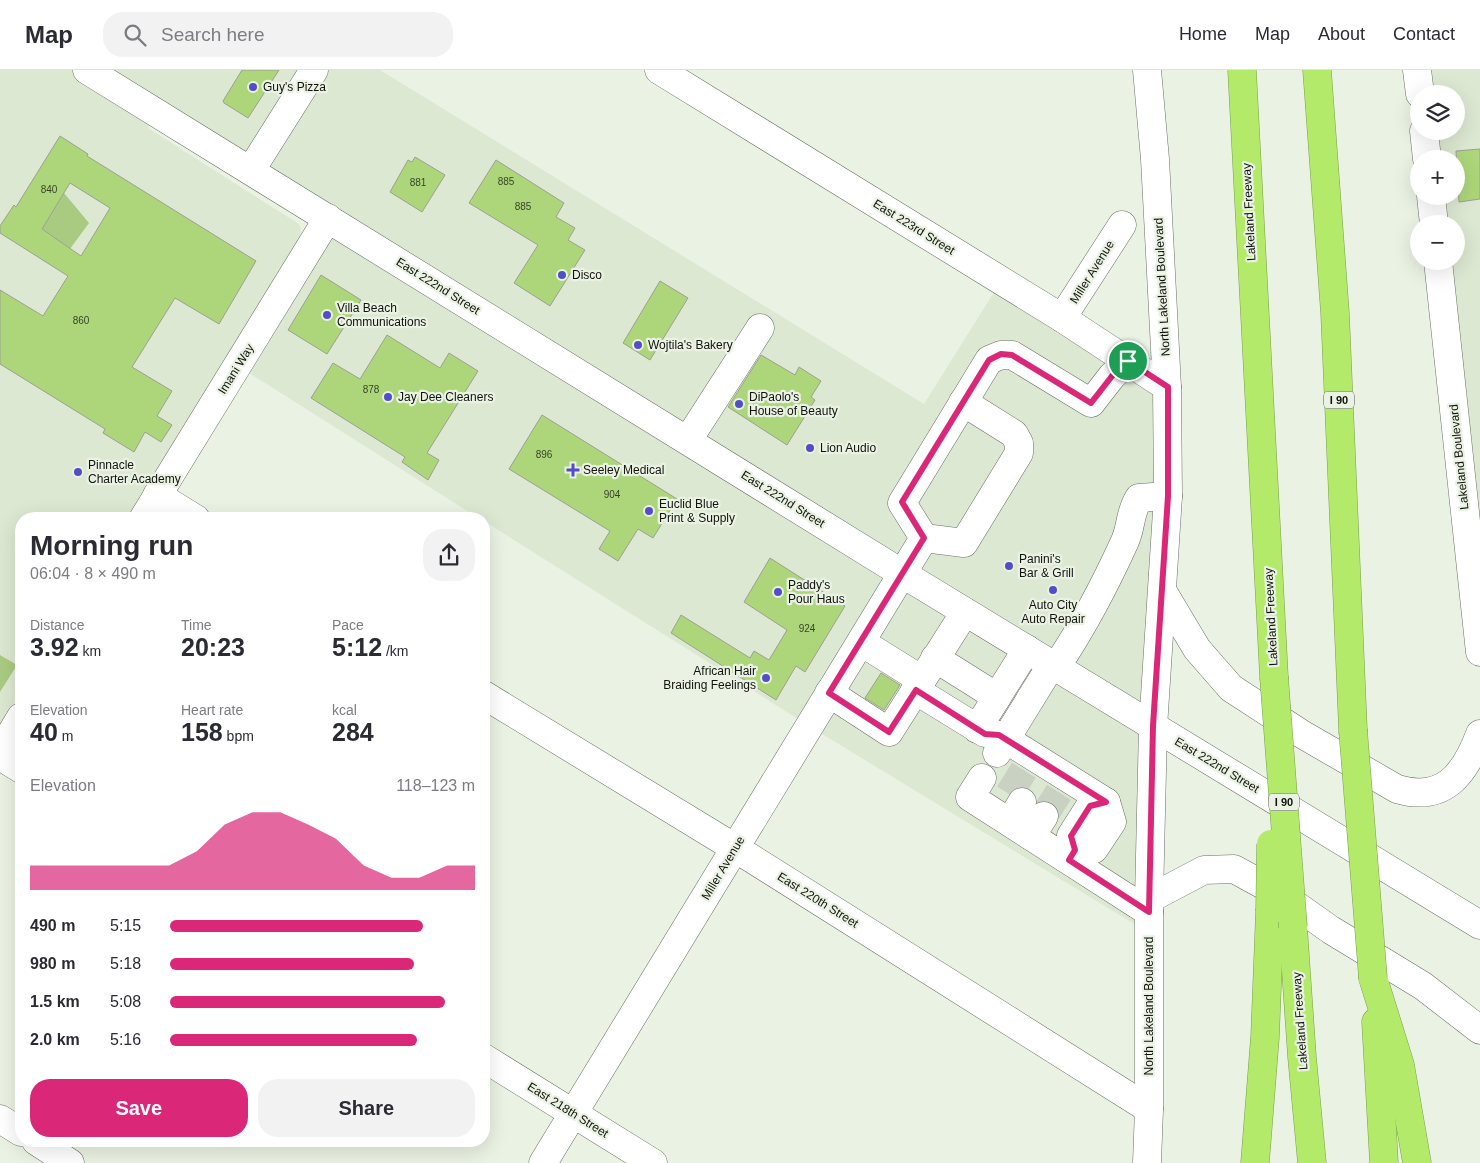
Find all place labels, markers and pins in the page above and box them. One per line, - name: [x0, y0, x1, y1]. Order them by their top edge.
- place label: Guy's Pizza: [263, 80, 326, 94]
- marker: Guy's Pizza: [247, 81, 259, 93]
- place label: Disco: [572, 268, 602, 282]
- marker: Disco: [556, 269, 568, 281]
- place label: Villa Beach Communications: [337, 301, 426, 329]
- marker: Villa Beach Communications: [321, 309, 333, 321]
- place label: Wojtila's Bakery: [648, 338, 733, 352]
- marker: Wojtila's Bakery: [632, 339, 644, 351]
- pin: [1107, 340, 1149, 382]
- place label: Jay Dee Cleaners: [398, 390, 493, 404]
- place label: DiPaolo's House of Beauty: [749, 390, 838, 418]
- marker: Jay Dee Cleaners: [382, 391, 394, 403]
- marker: DiPaolo's House of Beauty: [733, 398, 745, 410]
- place label: Lion Audio: [820, 441, 876, 455]
- marker: Lion Audio: [804, 442, 816, 454]
- place label: Pinnacle Charter Academy: [88, 458, 181, 486]
- place label: Seeley Medical: [583, 463, 664, 477]
- marker: Seeley Medical: [567, 464, 579, 476]
- marker: Pinnacle Charter Academy: [72, 466, 84, 478]
- place label: Euclid Blue Print & Supply: [659, 497, 735, 525]
- marker: Euclid Blue Print & Supply: [643, 505, 655, 517]
- place label: Panini's Bar & Grill: [1019, 552, 1074, 580]
- marker: Panini's Bar & Grill: [1003, 560, 1015, 572]
- place label: Paddy's Pour Haus: [788, 578, 845, 606]
- marker: Auto City Auto Repair: [1047, 584, 1059, 596]
- marker: Paddy's Pour Haus: [772, 586, 784, 598]
- place label: Auto City Auto Repair: [1021, 598, 1085, 626]
- place label: African Hair Braiding Feelings: [663, 664, 756, 692]
- marker: African Hair Braiding Feelings: [760, 672, 772, 684]

